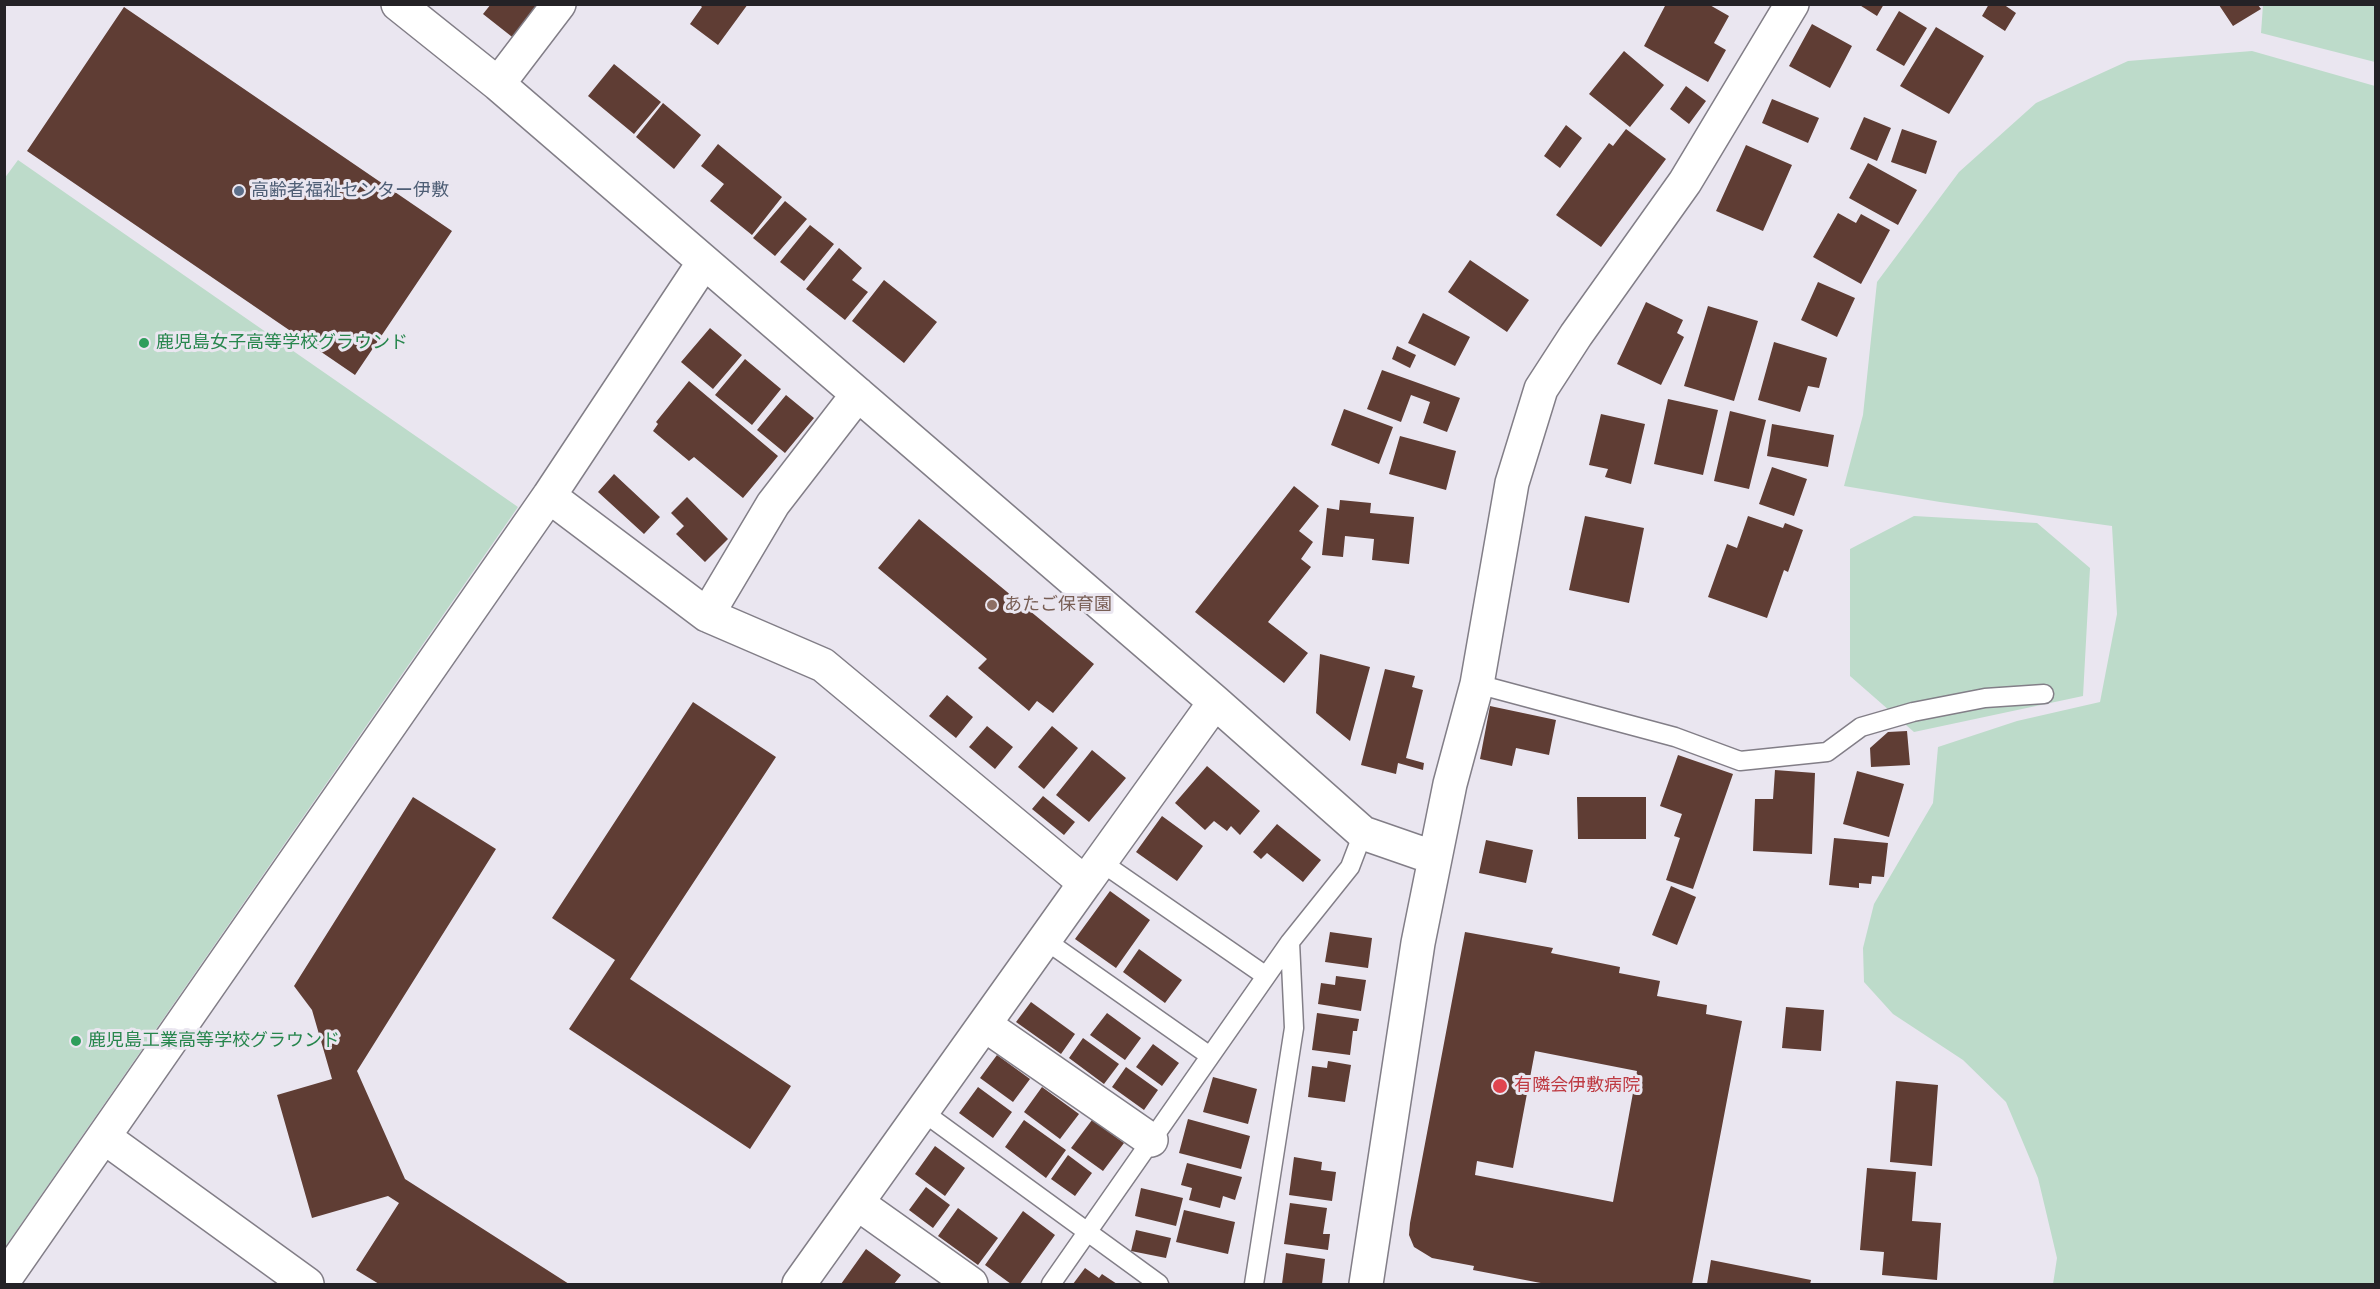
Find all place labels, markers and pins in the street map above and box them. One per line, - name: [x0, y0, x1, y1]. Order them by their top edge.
- place label: 高齢者福祉センター伊敷: [251, 180, 449, 202]
- marker: 高齢者福祉センター伊敷: [232, 184, 246, 198]
- place label: 鹿児島女子高等学校グラウンド: [156, 332, 408, 354]
- marker: 鹿児島女子高等学校グラウンド: [137, 336, 151, 350]
- place label: あたご保育園: [1004, 594, 1112, 616]
- marker: あたご保育園: [985, 598, 999, 612]
- place label: 鹿児島工業高等学校グラウンド: [88, 1030, 340, 1052]
- marker: 鹿児島工業高等学校グラウンド: [69, 1034, 83, 1048]
- place label: 有隣会伊敷病院: [1514, 1075, 1640, 1097]
- marker: 有隣会伊敷病院: [1491, 1077, 1509, 1095]

